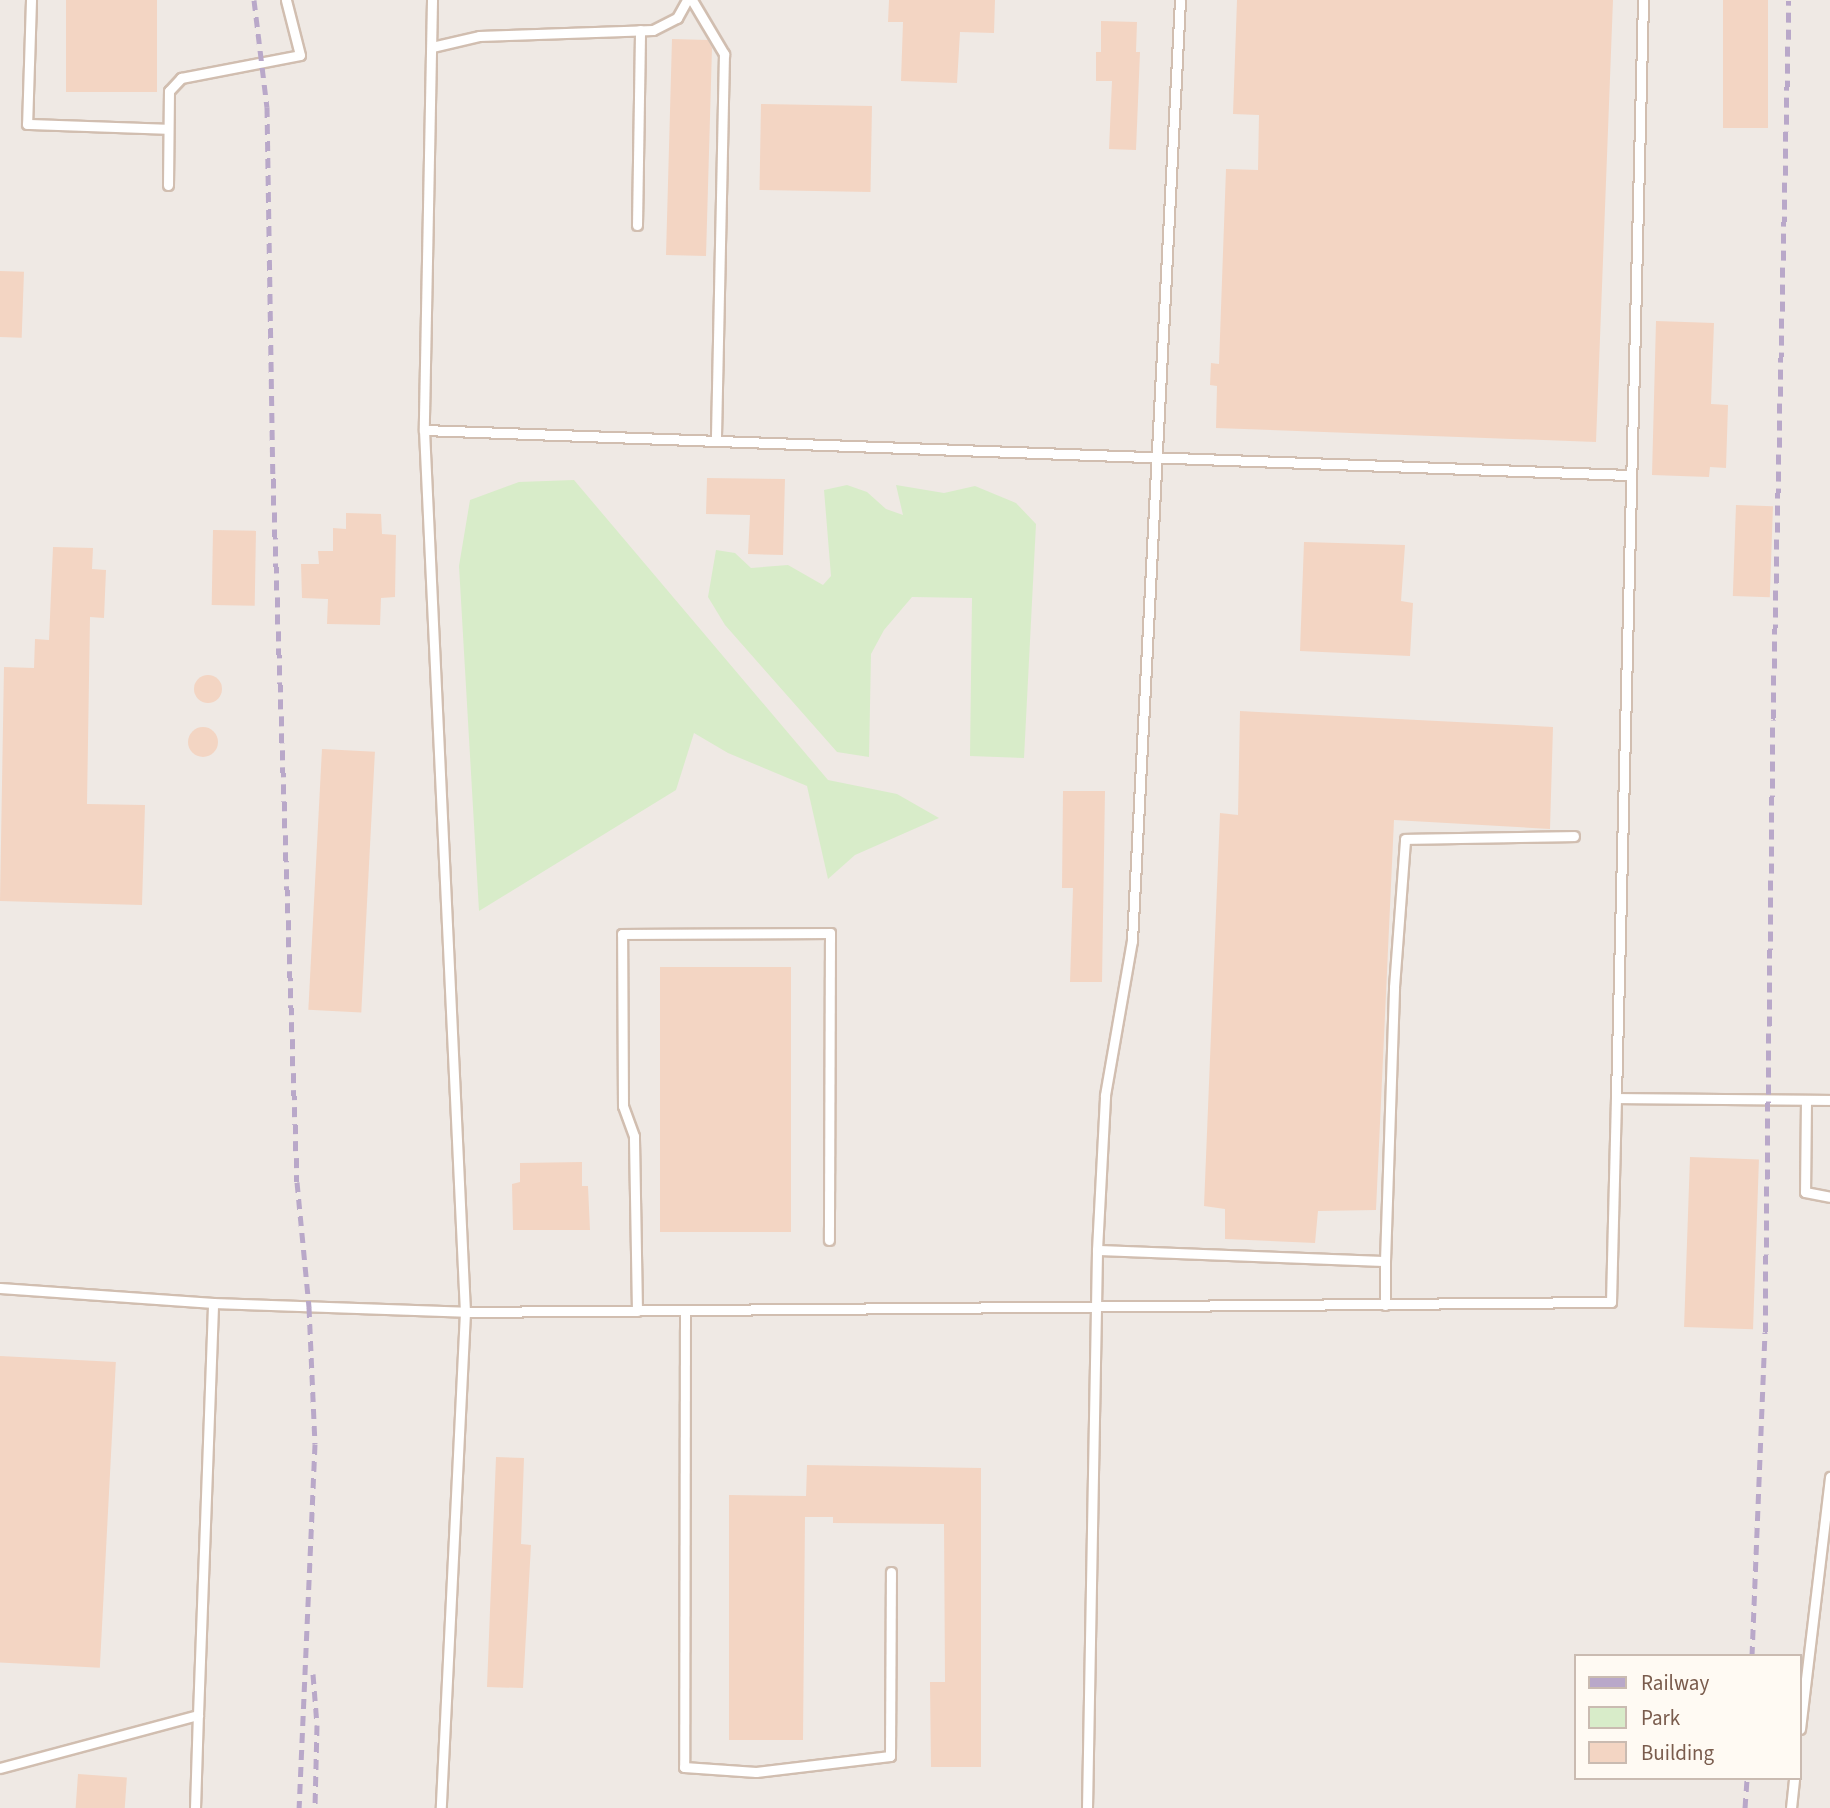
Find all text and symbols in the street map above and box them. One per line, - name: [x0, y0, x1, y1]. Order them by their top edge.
- legend: [1574, 1654, 1802, 1780]
- text: Railway: [1641, 1668, 1709, 1698]
- text: Park: [1641, 1703, 1680, 1733]
- text: Building: [1641, 1738, 1714, 1768]

